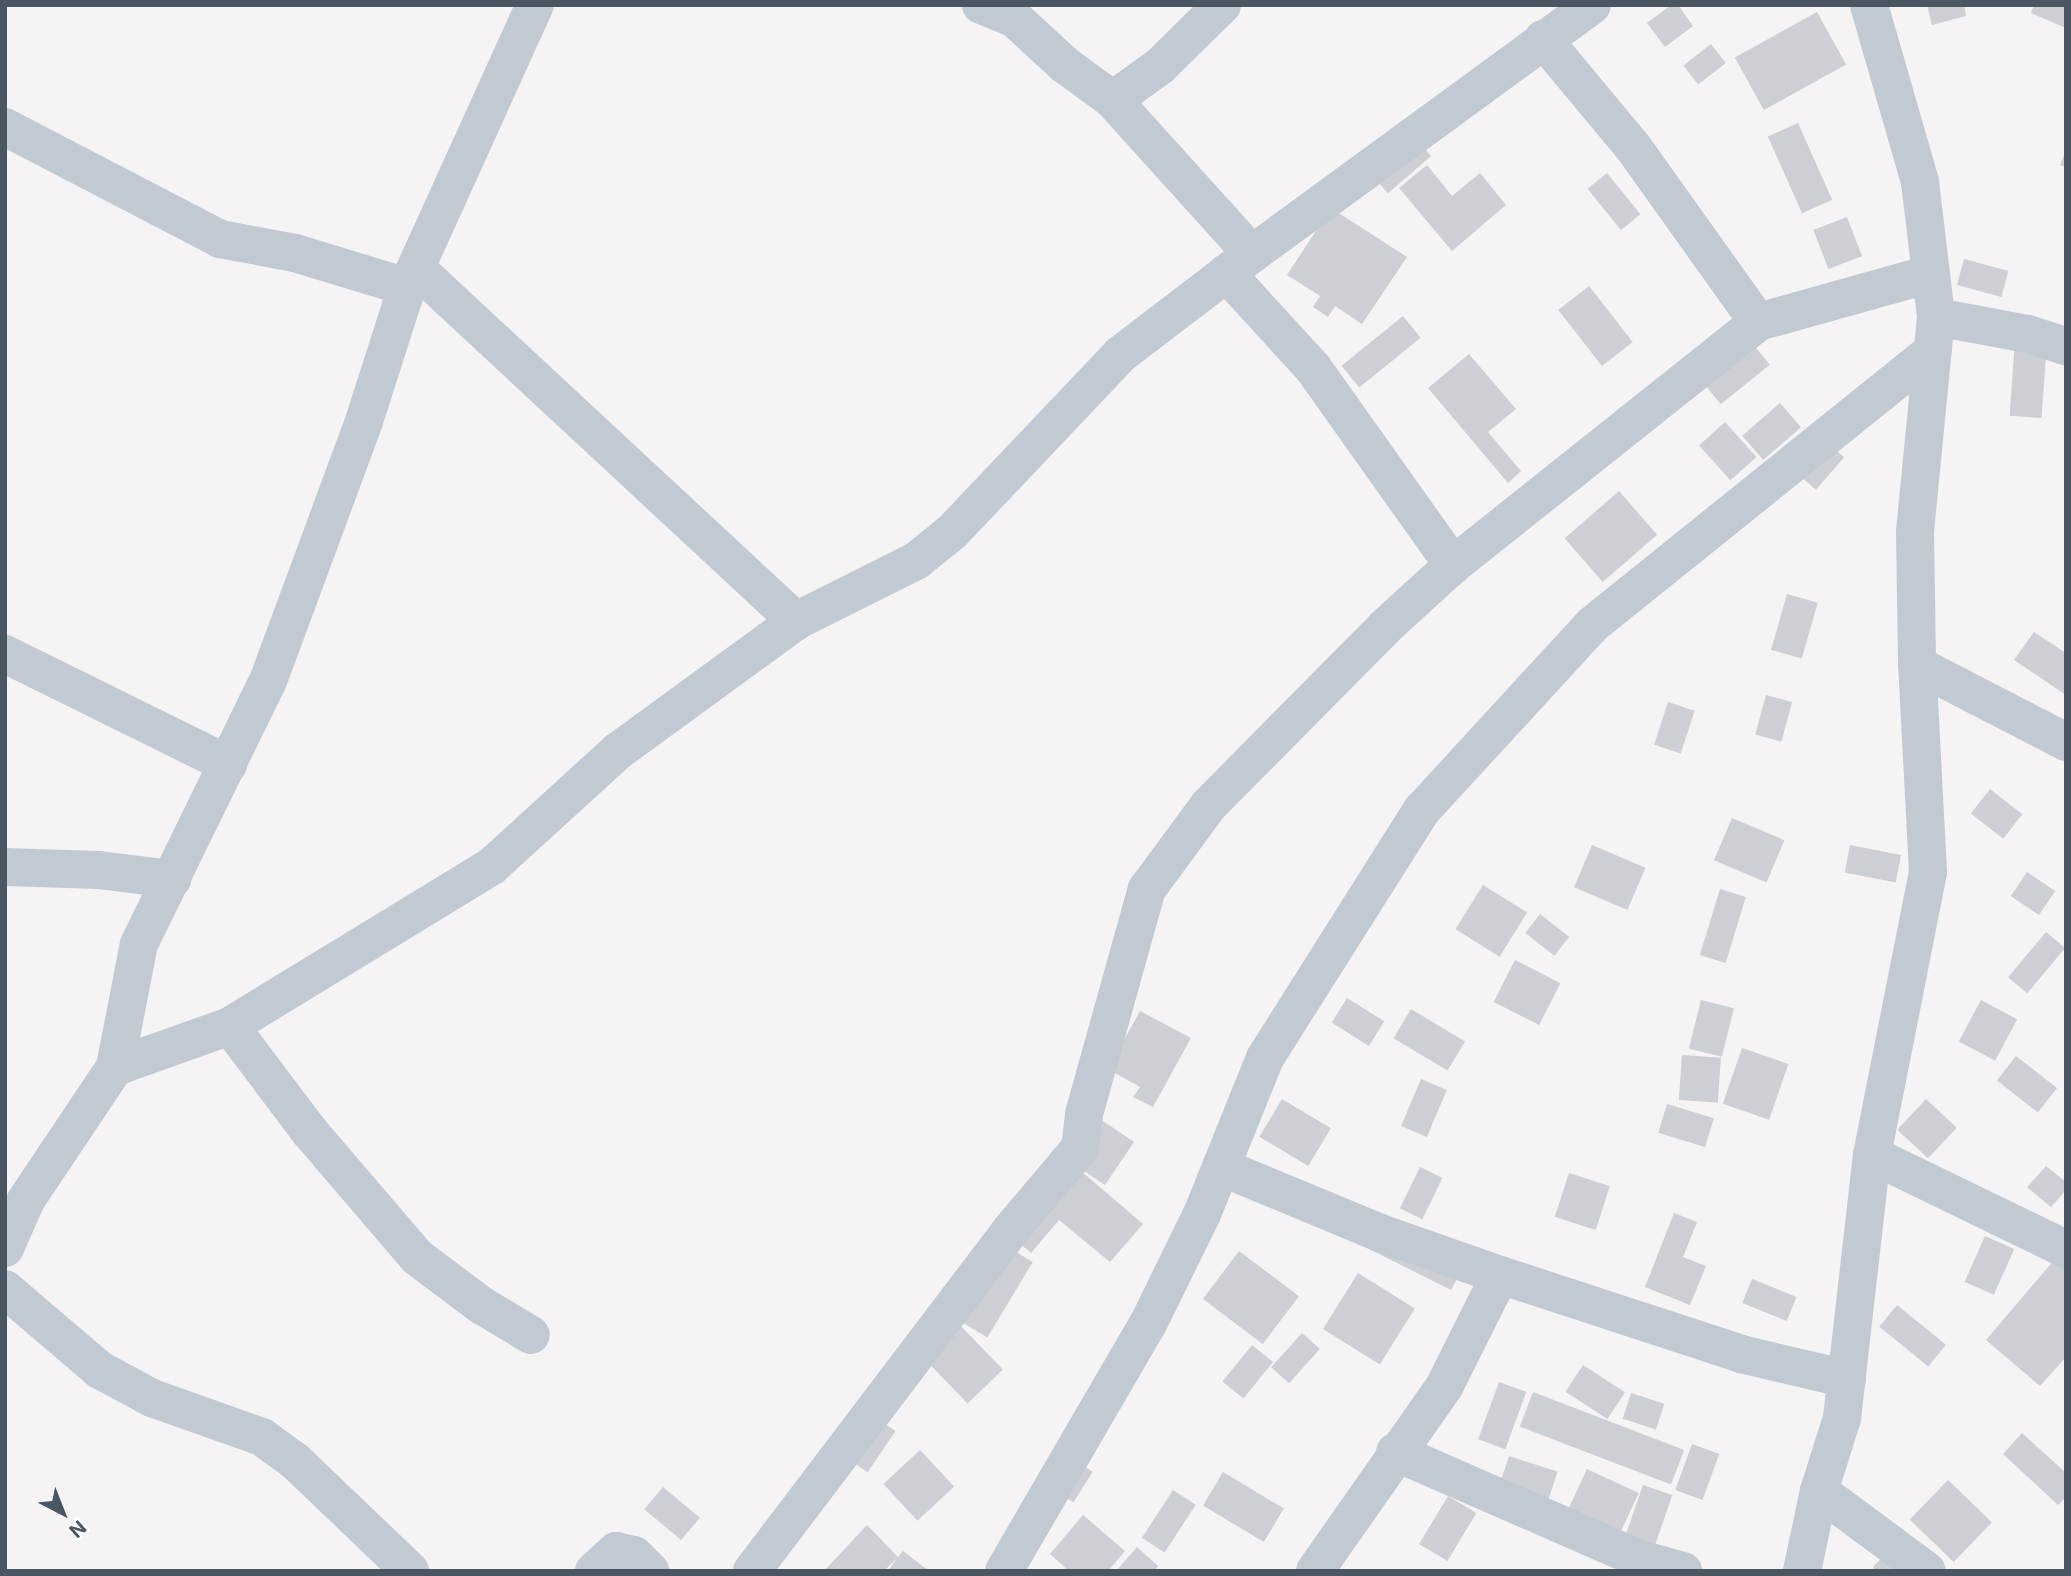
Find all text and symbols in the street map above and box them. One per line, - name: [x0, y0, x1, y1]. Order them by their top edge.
- north arrow: [28, 1478, 98, 1548]
- text: N: [64, 1516, 90, 1542]

